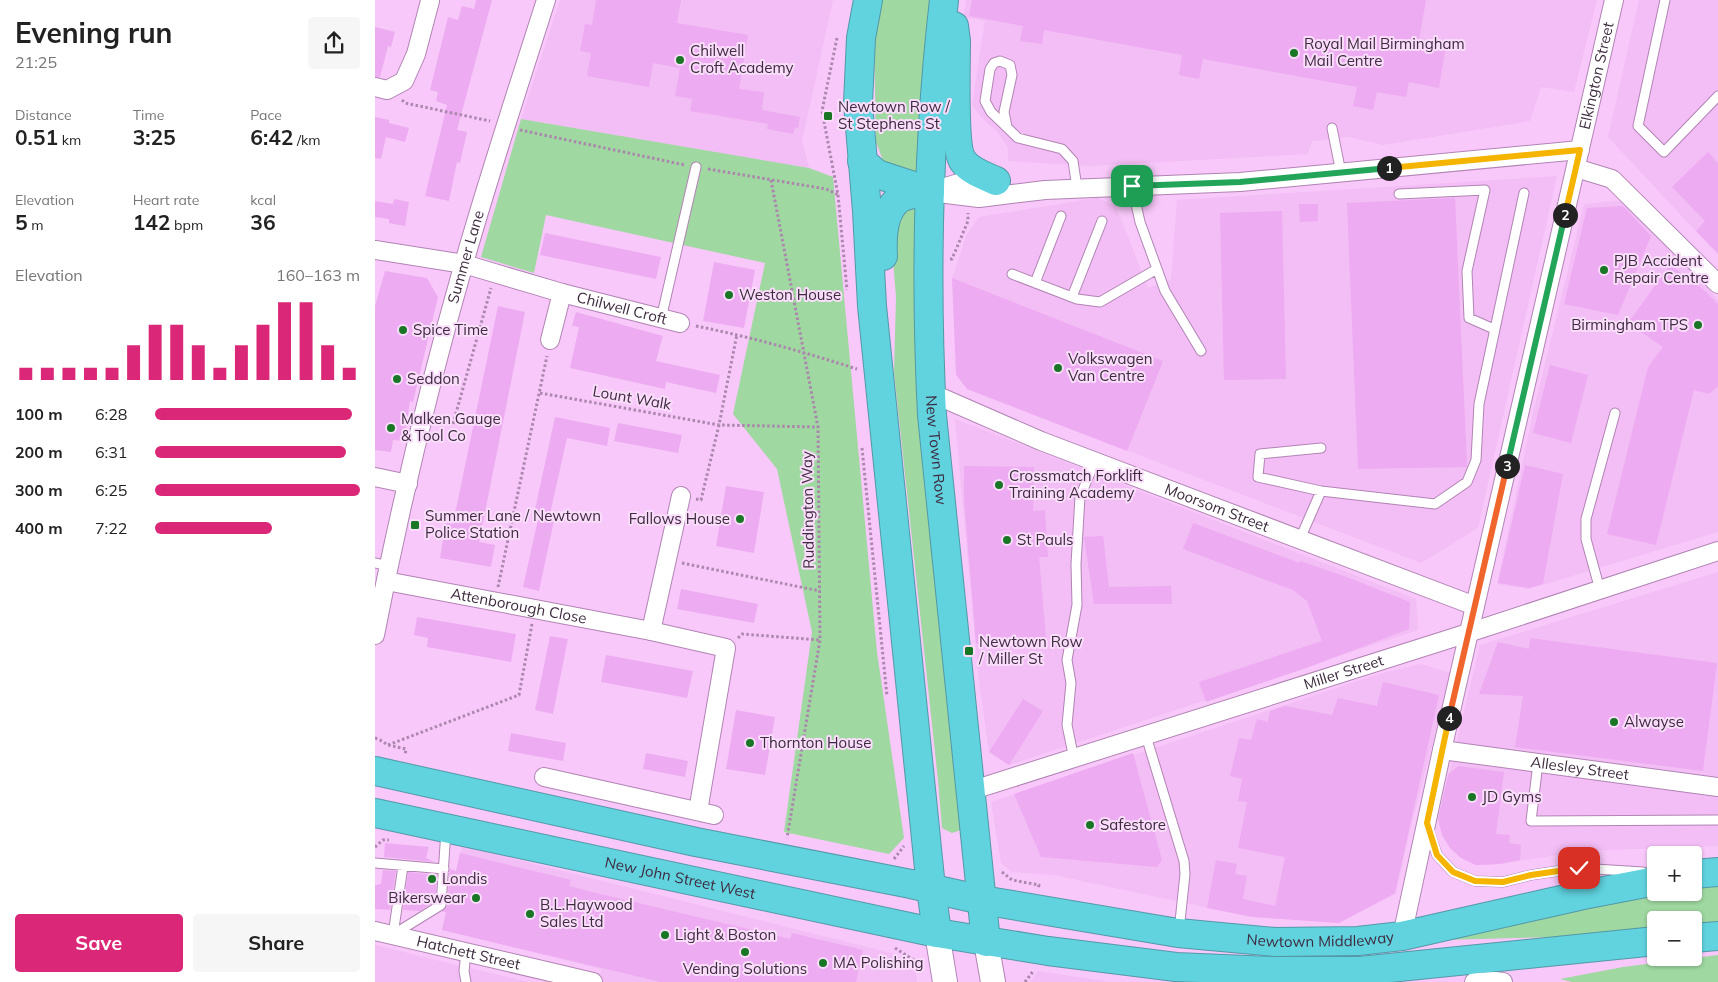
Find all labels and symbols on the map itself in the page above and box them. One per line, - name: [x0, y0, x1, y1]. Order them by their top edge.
- street label: Elkington Street: [1575, 20, 1618, 131]
- place label: Royal Mail Birmingham Mail Centre: [1304, 34, 1465, 70]
- place label: Chilwell Croft Academy: [690, 41, 794, 77]
- marker: Royal Mail Birmingham Mail Centre: [1288, 47, 1300, 59]
- marker: Chilwell Croft Academy: [674, 54, 686, 66]
- place label: Newtown Row / St Stephens St: [838, 97, 950, 133]
- marker: Newtown Row / St Stephens St: [822, 110, 834, 122]
- pin: 1: [1377, 156, 1401, 180]
- pin: [1111, 165, 1153, 207]
- pin: 2: [1553, 202, 1577, 228]
- street label: Summer Lane: [443, 208, 488, 306]
- place label: PJB Accident Repair Centre: [1614, 251, 1709, 287]
- marker: PJB Accident Repair Centre: [1598, 264, 1610, 276]
- place label: Weston House: [739, 285, 841, 304]
- street label: Chilwell Croft: [575, 287, 669, 328]
- marker: Weston House: [723, 289, 735, 301]
- place label: Birmingham TPS: [1571, 315, 1688, 334]
- marker: Birmingham TPS: [1692, 319, 1704, 331]
- place label: Spice Time: [413, 320, 488, 339]
- marker: Spice Time: [397, 324, 409, 336]
- place label: Volkswagen Van Centre: [1068, 349, 1152, 385]
- marker: Volkswagen Van Centre: [1052, 362, 1064, 374]
- place label: Seddon: [407, 369, 460, 388]
- marker: Seddon: [391, 373, 403, 385]
- street label: Lount Walk: [591, 381, 673, 414]
- street label: New Town Row: [922, 395, 951, 506]
- place label: Malken Gauge & Tool Co: [401, 409, 501, 445]
- marker: Malken Gauge & Tool Co: [385, 422, 397, 434]
- street label: Ruddington Way: [797, 451, 818, 569]
- pin: 3: [1495, 454, 1519, 478]
- place label: Crossmatch Forklift Training Academy: [1009, 466, 1143, 502]
- marker: Crossmatch Forklift Training Academy: [993, 479, 1005, 491]
- street label: Moorsom Street: [1162, 479, 1272, 536]
- place label: Summer Lane / Newtown Police Station: [425, 506, 601, 542]
- place label: Fallows House: [629, 509, 730, 528]
- marker: Fallows House: [734, 513, 746, 525]
- marker: Summer Lane / Newtown Police Station: [409, 519, 421, 531]
- place label: St Pauls: [1017, 530, 1074, 549]
- marker: St Pauls: [1001, 534, 1013, 546]
- street label: Attenborough Close: [449, 583, 588, 628]
- place label: Newtown Row / Miller St: [978, 632, 1083, 668]
- marker: Newtown Row / Miller St: [963, 645, 975, 657]
- street label: Miller Street: [1301, 650, 1386, 694]
- pin: 4: [1437, 706, 1461, 730]
- place label: Alwayse: [1624, 712, 1684, 731]
- marker: Alwayse: [1608, 716, 1620, 728]
- place label: Thornton House: [760, 733, 871, 752]
- marker: Thornton House: [744, 737, 756, 749]
- street label: Allesley Street: [1530, 752, 1630, 784]
- place label: JD Gyms: [1482, 787, 1542, 806]
- marker: JD Gyms: [1466, 791, 1478, 803]
- place label: Safestore: [1100, 815, 1166, 834]
- marker: Safestore: [1084, 819, 1096, 831]
- pin: [1558, 847, 1600, 889]
- street label: New John Street West: [603, 852, 757, 903]
- place label: Londis: [442, 869, 487, 888]
- marker: Londis: [426, 873, 438, 885]
- place label: Bikerswear: [388, 888, 467, 907]
- marker: Bikerswear: [470, 892, 482, 904]
- place label: B.L.Haywood Sales Ltd: [540, 895, 633, 931]
- marker: B.L.Haywood Sales Ltd: [524, 908, 536, 920]
- place label: Light & Boston: [675, 925, 776, 944]
- street label: Newtown Middleway: [1246, 927, 1395, 951]
- marker: Light & Boston: [659, 929, 671, 941]
- street label: Hatchett Street: [415, 931, 522, 974]
- marker: Vending Solutions: [739, 946, 751, 958]
- place label: MA Polishing: [833, 953, 924, 972]
- marker: MA Polishing: [817, 957, 829, 969]
- place label: Vending Solutions: [683, 959, 807, 978]

